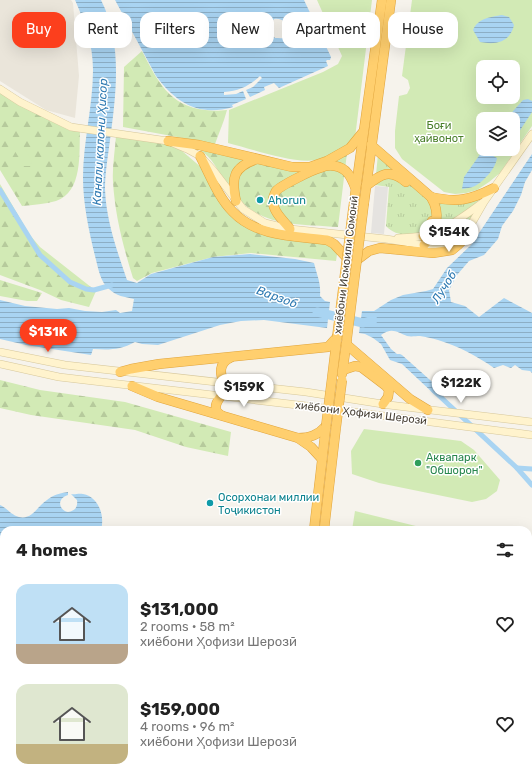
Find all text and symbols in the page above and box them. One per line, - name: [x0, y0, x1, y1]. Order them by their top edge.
- chip: Buy: [12, 12, 66, 48]
- chip: Rent: [74, 12, 132, 48]
- chip: Filters: [140, 12, 209, 48]
- chip: New: [217, 12, 274, 48]
- chip: Apartment: [282, 12, 380, 48]
- chip: House: [388, 12, 458, 48]
- map controls: [476, 60, 520, 156]
- button: locate: [476, 60, 520, 104]
- water label: Канали калони Ҳисор: [90, 78, 110, 206]
- button: layers: [476, 112, 520, 156]
- park label: Боғи ҳайвонот: [414, 119, 464, 145]
- place label: Ahorun: [268, 194, 306, 207]
- marker: Ahorun: [255, 195, 265, 205]
- street label: хиёбони Исмоили Сомонӣ: [331, 195, 361, 335]
- pin: $154K: [421, 219, 477, 253]
- text: $154K: [428, 224, 470, 239]
- water label: Лучоб: [428, 268, 459, 307]
- water label: Варзоб: [255, 283, 299, 311]
- pin: $131K: [20, 319, 76, 353]
- text: $131K: [29, 324, 67, 339]
- pin: $122K: [433, 370, 489, 404]
- pin: $159K: [216, 374, 272, 408]
- text: $122K: [441, 375, 481, 390]
- text: $159K: [224, 379, 264, 394]
- street label: хиёбони Ҳофизи Шерозӣ: [294, 398, 428, 428]
- place label: Аквапарк "Обшорон": [426, 451, 483, 477]
- marker: Аквапарк "Обшорон": [413, 458, 423, 468]
- place label: Осорхонаи миллии Тоҷикистон: [218, 491, 319, 517]
- marker: Осорхонаи миллии Тоҷикистон: [205, 498, 215, 508]
- icon: filters: [494, 539, 516, 561]
- text: 4 homes: [16, 540, 88, 560]
- text: $131,000: [140, 599, 219, 619]
- icon: home: [48, 600, 96, 648]
- icon: heart: [494, 613, 516, 635]
- text: 2 rooms · 58 m²: [140, 619, 235, 634]
- text: хиёбони Ҳофизи Шерозӣ: [140, 634, 297, 649]
- text: $159,000: [140, 699, 220, 719]
- icon: home: [48, 700, 96, 748]
- icon: heart: [494, 713, 516, 735]
- text: 4 rooms · 96 m²: [140, 719, 234, 734]
- text: хиёбони Ҳофизи Шерозӣ: [140, 734, 297, 749]

